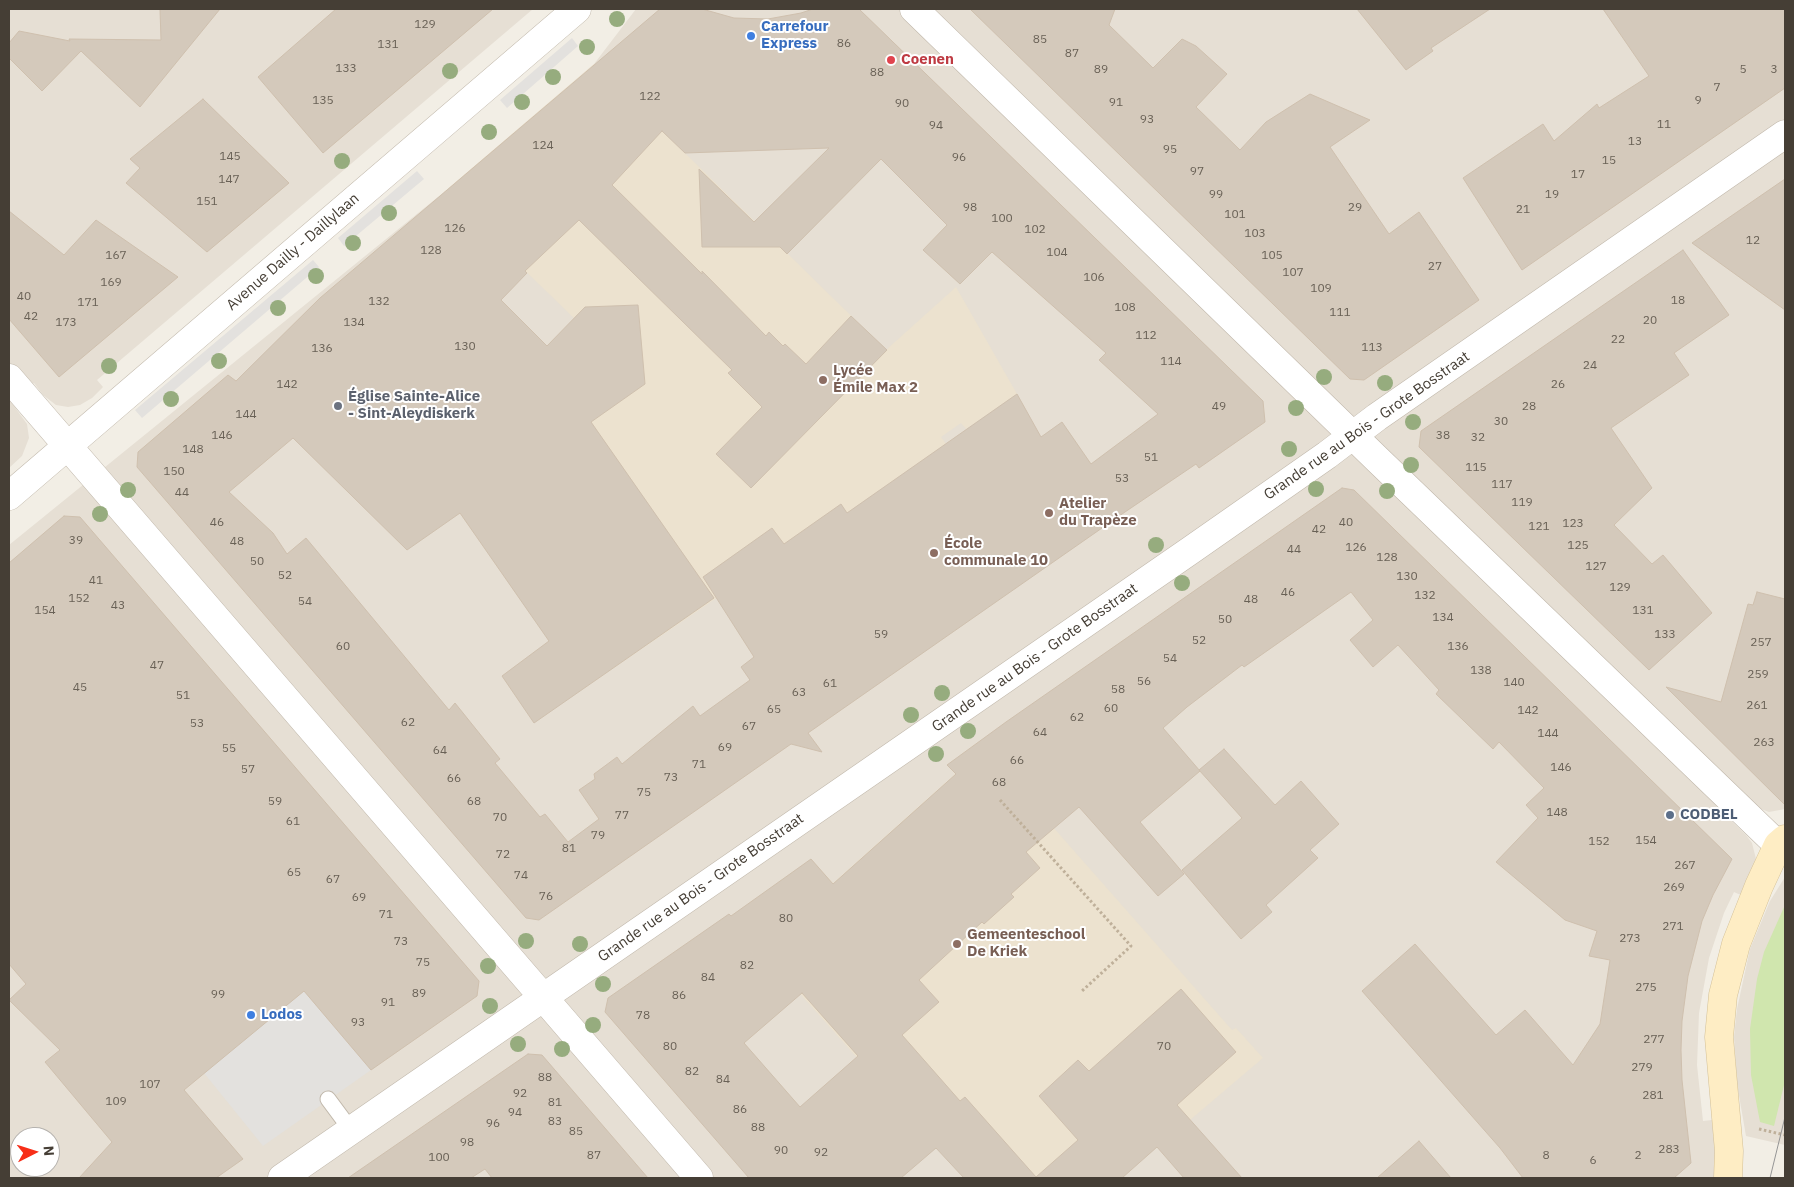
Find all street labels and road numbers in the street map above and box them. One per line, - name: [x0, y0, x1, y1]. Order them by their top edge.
- street label: Avenue Dailly - Daillylaan: [223, 190, 363, 314]
- street label: Grande rue au Bois - Grote Bosstraat: [1261, 348, 1473, 504]
- street label: Grande rue au Bois - Grote Bosstraat: [929, 580, 1141, 736]
- street label: Grande rue au Bois - Grote Bosstraat: [595, 810, 807, 966]

